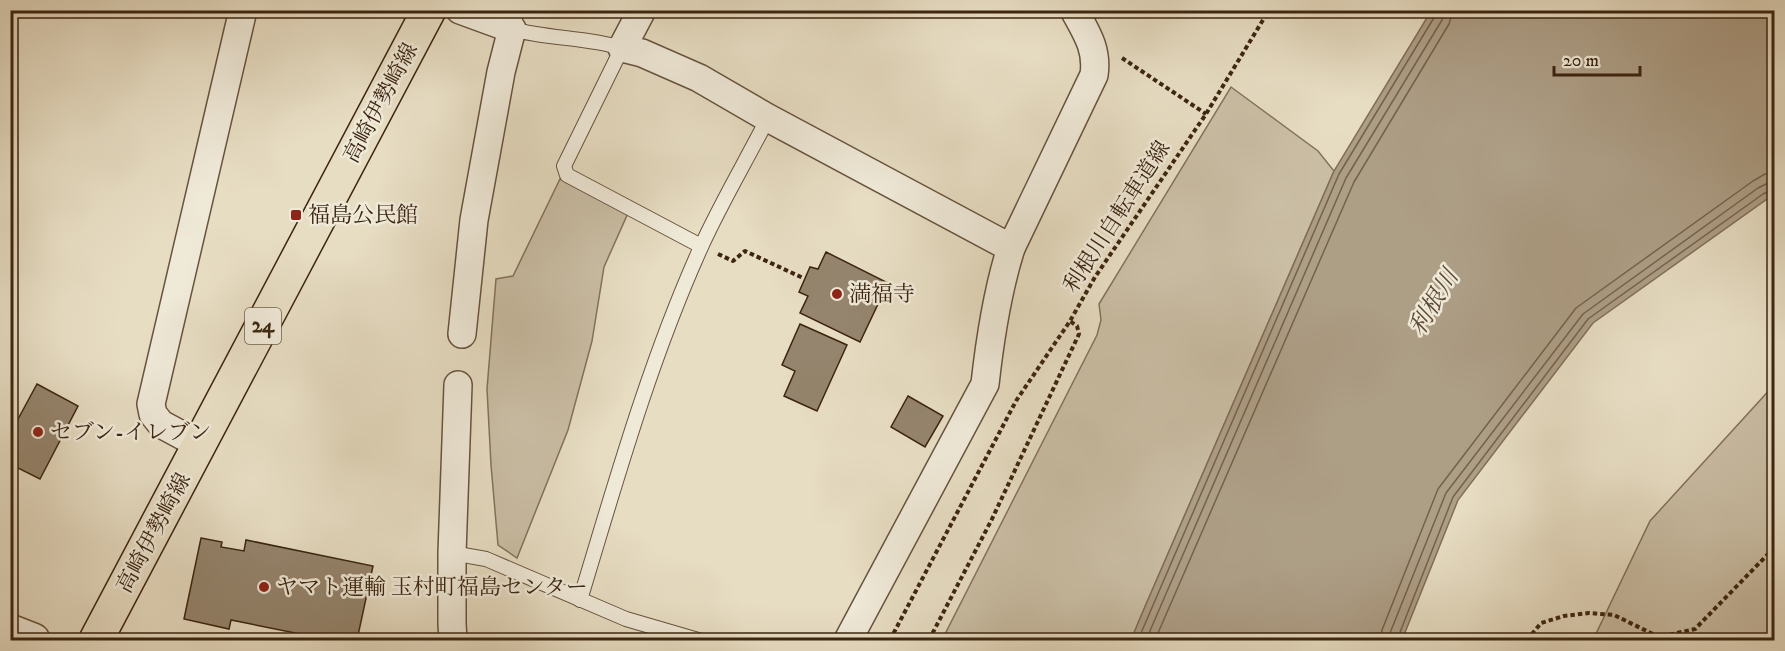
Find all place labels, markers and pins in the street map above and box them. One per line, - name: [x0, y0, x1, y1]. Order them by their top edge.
- place label: 福島公民館: [308, 202, 418, 229]
- marker: 福島公民館: [289, 208, 303, 222]
- place label: 満福寺: [849, 281, 915, 308]
- marker: 満福寺: [830, 287, 844, 301]
- place label: セブン-イレブン: [50, 419, 211, 446]
- marker: セブン-イレブン: [31, 425, 45, 439]
- place label: ヤマト運輸 玉村町福島センター: [276, 574, 588, 601]
- marker: ヤマト運輸 玉村町福島センター: [257, 580, 271, 594]

